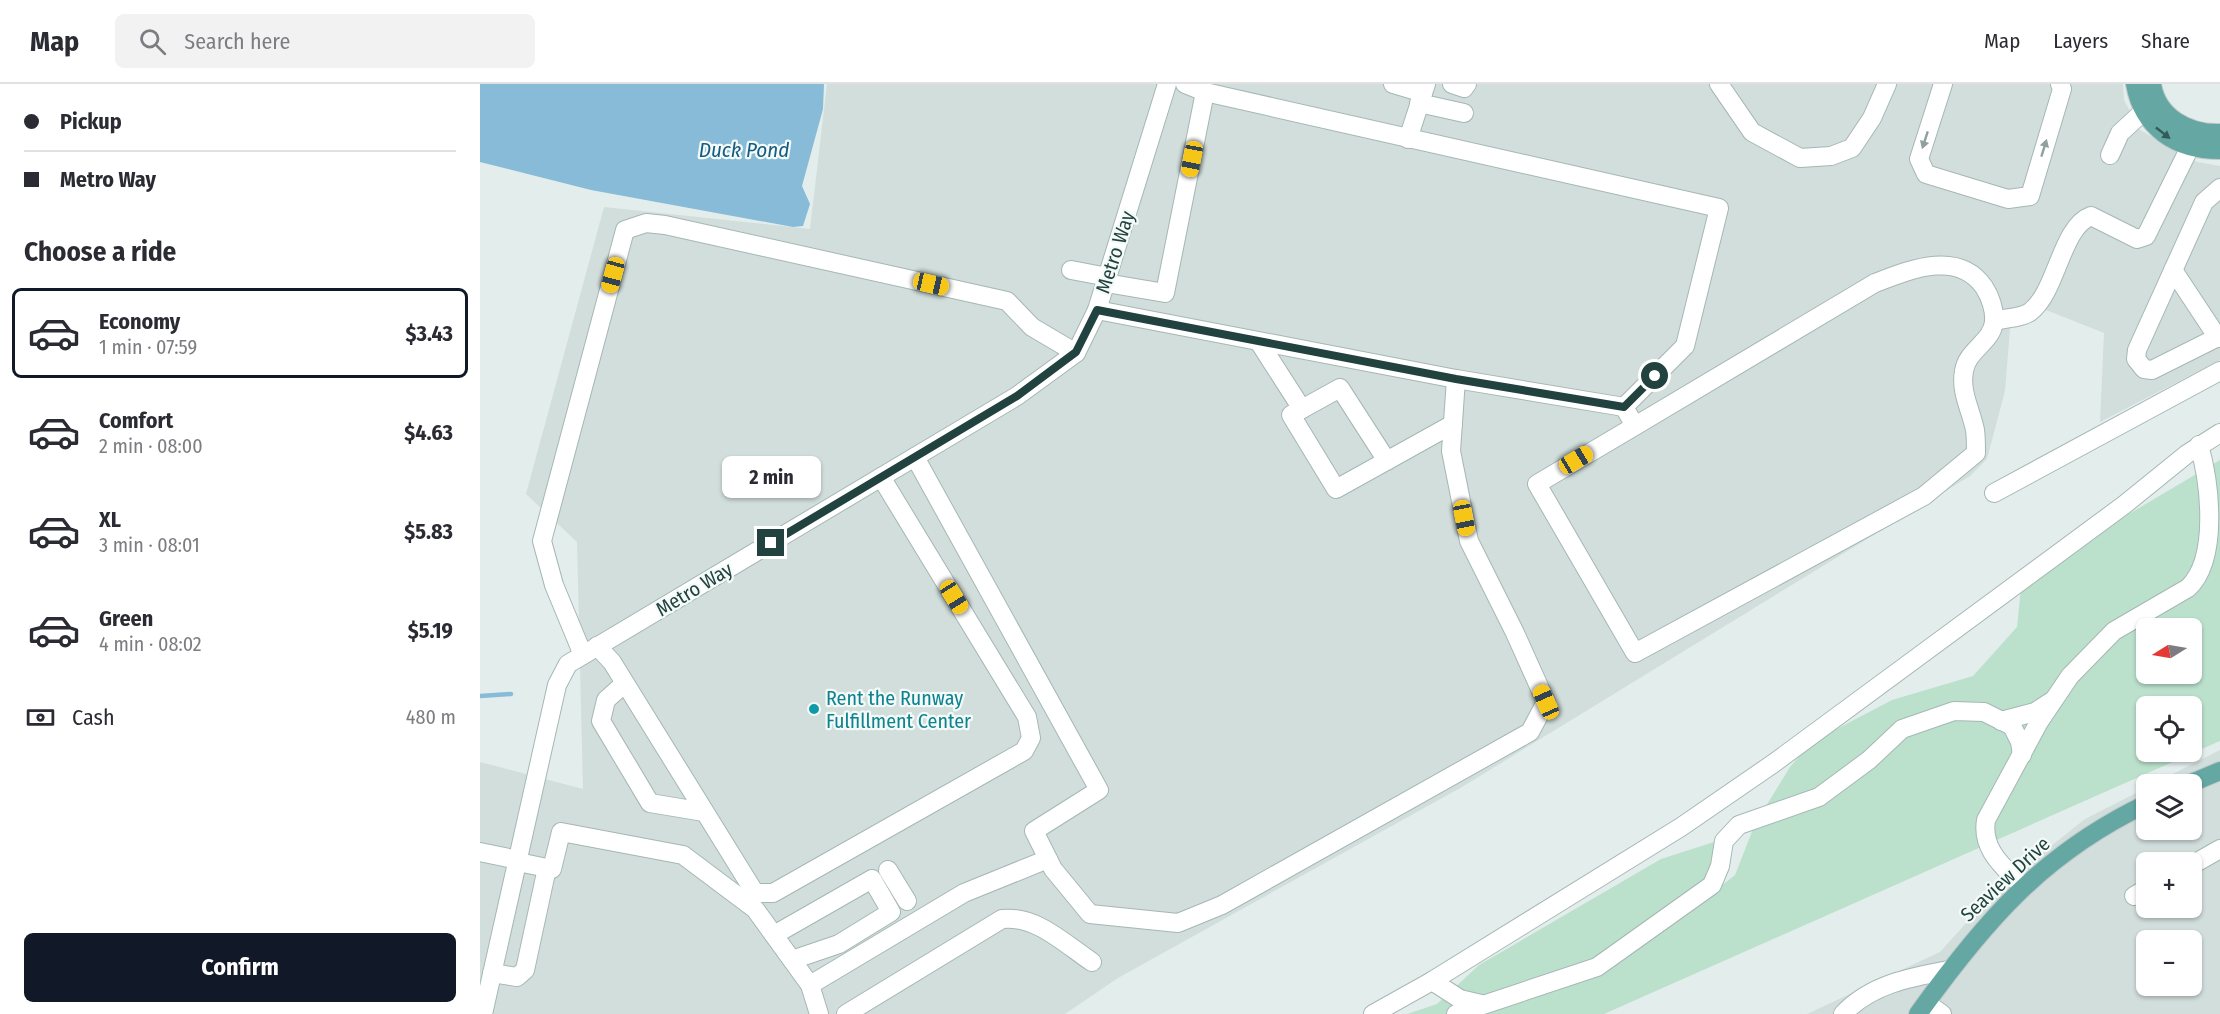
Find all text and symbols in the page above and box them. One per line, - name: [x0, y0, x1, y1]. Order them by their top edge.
- search box: [115, 14, 535, 68]
- text: Map: [30, 25, 79, 58]
- icon: search: [136, 25, 169, 58]
- text: Search here: [184, 28, 290, 55]
- text: Map: [1984, 28, 2020, 54]
- text: Layers: [2053, 28, 2108, 54]
- text: Share: [2141, 28, 2190, 54]
- text: Pickup: [60, 108, 122, 135]
- one-way arrow: [2156, 127, 2171, 139]
- one-way arrow: [1920, 131, 1929, 149]
- water label: Duck Pond: [699, 137, 789, 163]
- one-way arrow: [2040, 139, 2049, 157]
- car: [1180, 140, 1204, 178]
- text: Metro Way: [60, 166, 156, 193]
- street label: Metro Way: [1090, 208, 1140, 296]
- text: Choose a ride: [24, 236, 176, 268]
- car: [600, 255, 626, 295]
- car: [911, 271, 951, 297]
- icon: car: [27, 306, 81, 360]
- text: Economy: [99, 308, 180, 335]
- text: $3.43: [406, 320, 453, 347]
- text: 1 min · 07:59: [99, 335, 197, 359]
- route start: [1641, 362, 1668, 389]
- icon: car: [27, 405, 81, 459]
- text: Comfort: [99, 407, 173, 434]
- text: $4.63: [404, 419, 453, 446]
- text: 2 min · 08:00: [99, 434, 203, 458]
- car: [1556, 443, 1596, 477]
- callout: 2 min: [722, 456, 820, 498]
- text: 2 min: [749, 465, 794, 489]
- car: [1452, 499, 1476, 537]
- icon: car: [27, 504, 81, 558]
- text: XL: [99, 506, 121, 533]
- text: $5.83: [404, 518, 453, 545]
- route end: [757, 529, 784, 556]
- text: 3 min · 08:01: [99, 533, 200, 557]
- street label: Metro Way: [651, 557, 737, 621]
- car: [937, 577, 971, 617]
- icon: car: [27, 603, 81, 657]
- text: Green: [99, 605, 153, 632]
- text: $5.19: [408, 617, 453, 644]
- north arrow: [2136, 618, 2202, 684]
- map controls: [2136, 618, 2202, 996]
- text: 4 min · 08:02: [99, 632, 202, 656]
- car: [1530, 682, 1562, 722]
- place label: Rent the Runway Fulfillment Center: [826, 686, 971, 733]
- button: locate: [2136, 696, 2202, 762]
- icon: cash: [24, 701, 57, 734]
- marker: Rent the Runway Fulfillment Center: [807, 702, 821, 716]
- text: Cash: [72, 704, 115, 731]
- text: 480 m: [406, 705, 456, 729]
- button: layers: [2136, 774, 2202, 840]
- street label: Seaview Drive: [1955, 832, 2055, 926]
- button: +: [2136, 852, 2202, 918]
- button: −: [2136, 930, 2202, 996]
- button: Confirm: [24, 933, 456, 1002]

